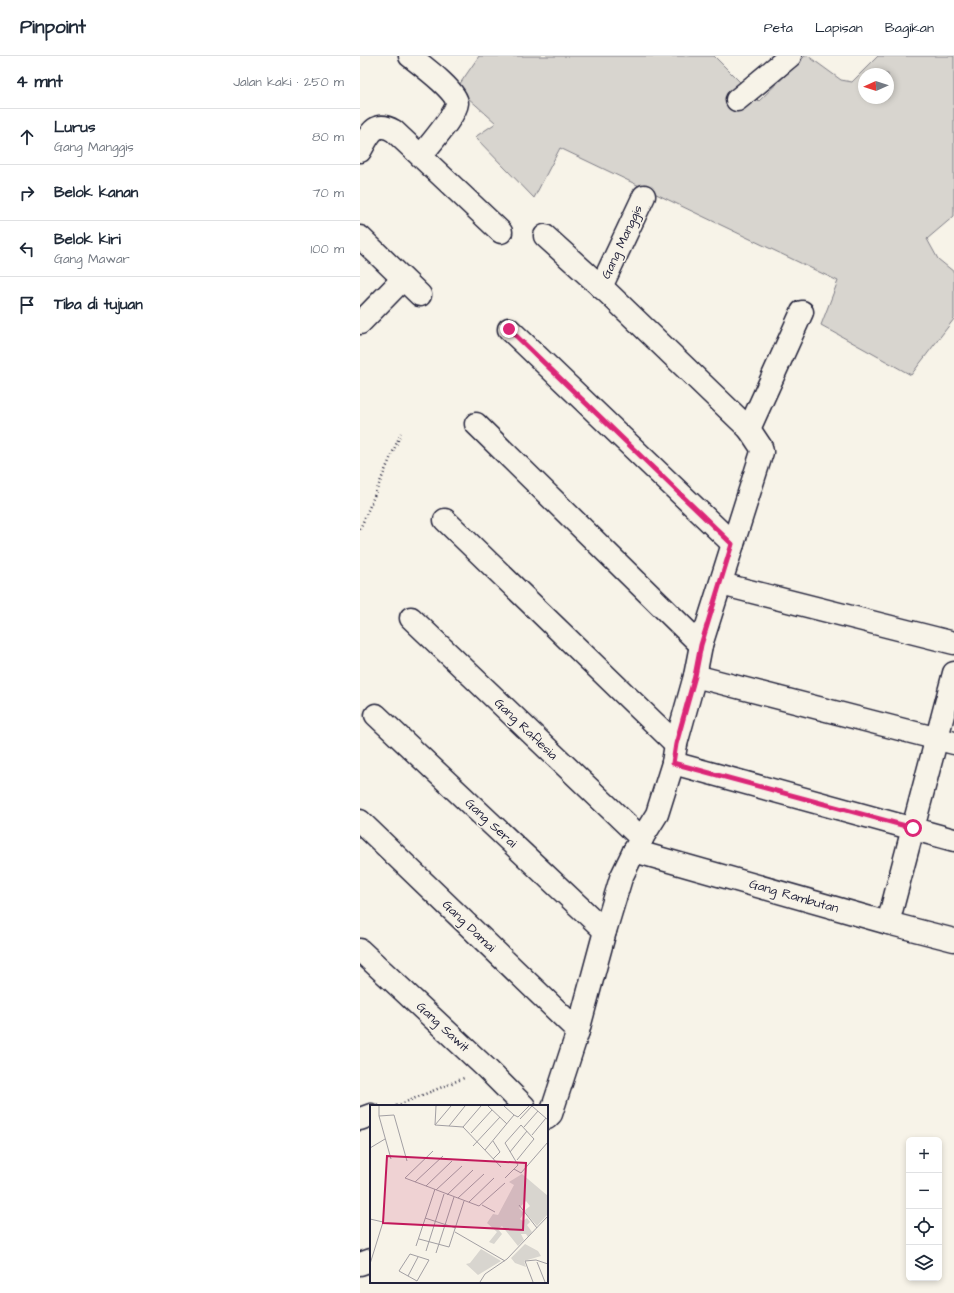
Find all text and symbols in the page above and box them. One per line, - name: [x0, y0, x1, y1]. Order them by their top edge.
- text: Pinpoint: [20, 14, 86, 41]
- text: Peta: [764, 18, 793, 38]
- text: Lapisan: [815, 18, 863, 38]
- text: Bagikan: [885, 18, 934, 38]
- north arrow: [858, 68, 894, 104]
- text: 4 mnt: [16, 70, 63, 94]
- text: Jalan kaki · 250 m: [233, 73, 344, 91]
- text: Lurus: [54, 117, 95, 138]
- icon: ahead: [16, 126, 38, 148]
- text: 80 m: [312, 128, 344, 146]
- text: Gang Manggis: [54, 138, 134, 156]
- icon: right: [16, 182, 38, 204]
- text: Belok kanan: [54, 182, 138, 203]
- text: 70 m: [312, 184, 344, 202]
- street label: Gang Manggis: [597, 202, 648, 282]
- text: Belok kiri: [54, 229, 121, 250]
- icon: left: [16, 238, 38, 260]
- text: 100 m: [311, 240, 344, 258]
- text: Gang Mawar: [54, 250, 130, 268]
- icon: arrive: [16, 294, 38, 316]
- text: Tiba di tujuan: [54, 294, 143, 315]
- route end: [500, 320, 518, 338]
- street label: Gang Raflesia: [490, 694, 562, 765]
- street label: Gang Serai: [460, 794, 521, 853]
- route start: [904, 819, 922, 837]
- street label: Gang Rambutan: [747, 875, 841, 918]
- street label: Gang Damai: [438, 896, 500, 957]
- street label: Gang Sawit: [412, 998, 474, 1058]
- inset map: [370, 1105, 548, 1283]
- map controls: [906, 1137, 942, 1281]
- button: +: [906, 1137, 942, 1173]
- button: −: [906, 1173, 942, 1209]
- button: locate: [906, 1209, 942, 1245]
- button: layers: [906, 1245, 942, 1281]

